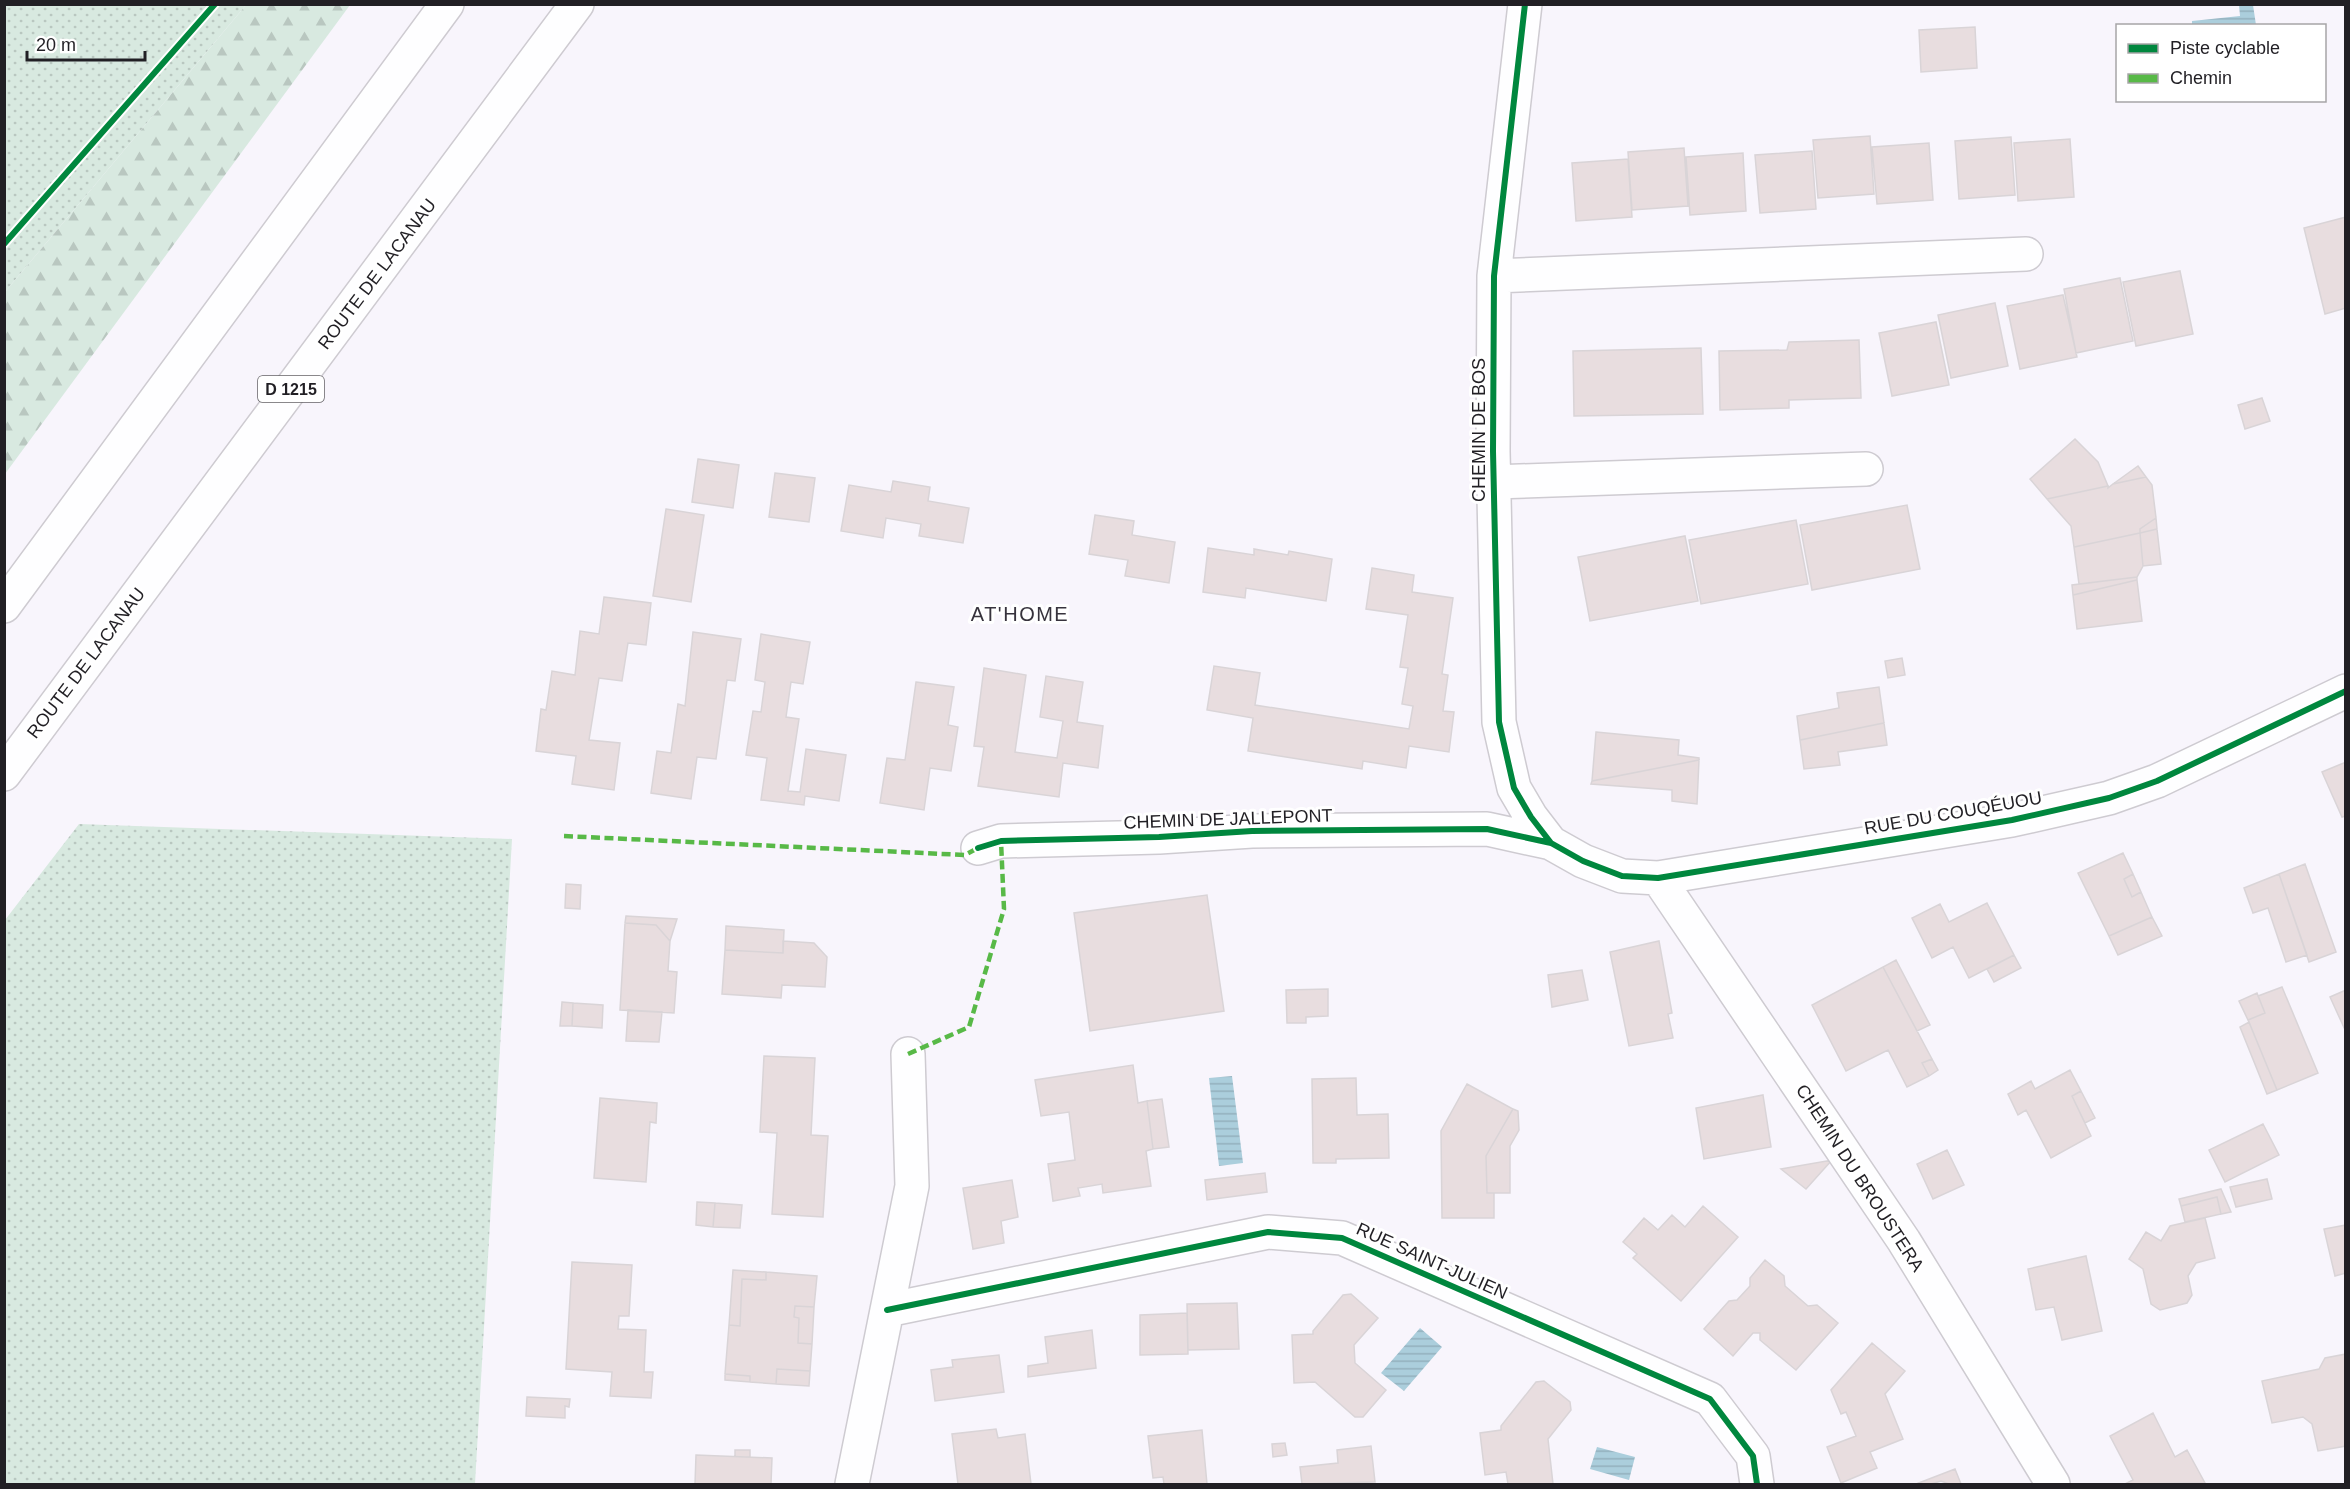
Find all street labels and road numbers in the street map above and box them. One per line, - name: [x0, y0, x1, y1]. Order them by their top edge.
- street label: ROUTE DE LACANAU: [314, 195, 440, 353]
- street label: CHEMIN DE BOS: [1469, 358, 1489, 502]
- road number: D 1215: [258, 376, 324, 402]
- street label: ROUTE DE LACANAU: [23, 584, 149, 742]
- street label: RUE DU COUQÉUOU: [1863, 788, 2043, 838]
- street label: CHEMIN DE JALLEPONT: [1123, 805, 1333, 833]
- street label: CHEMIN DU BROUSTERA: [1792, 1081, 1928, 1275]
- street label: RUE SAINT-JULIEN: [1353, 1219, 1511, 1303]

